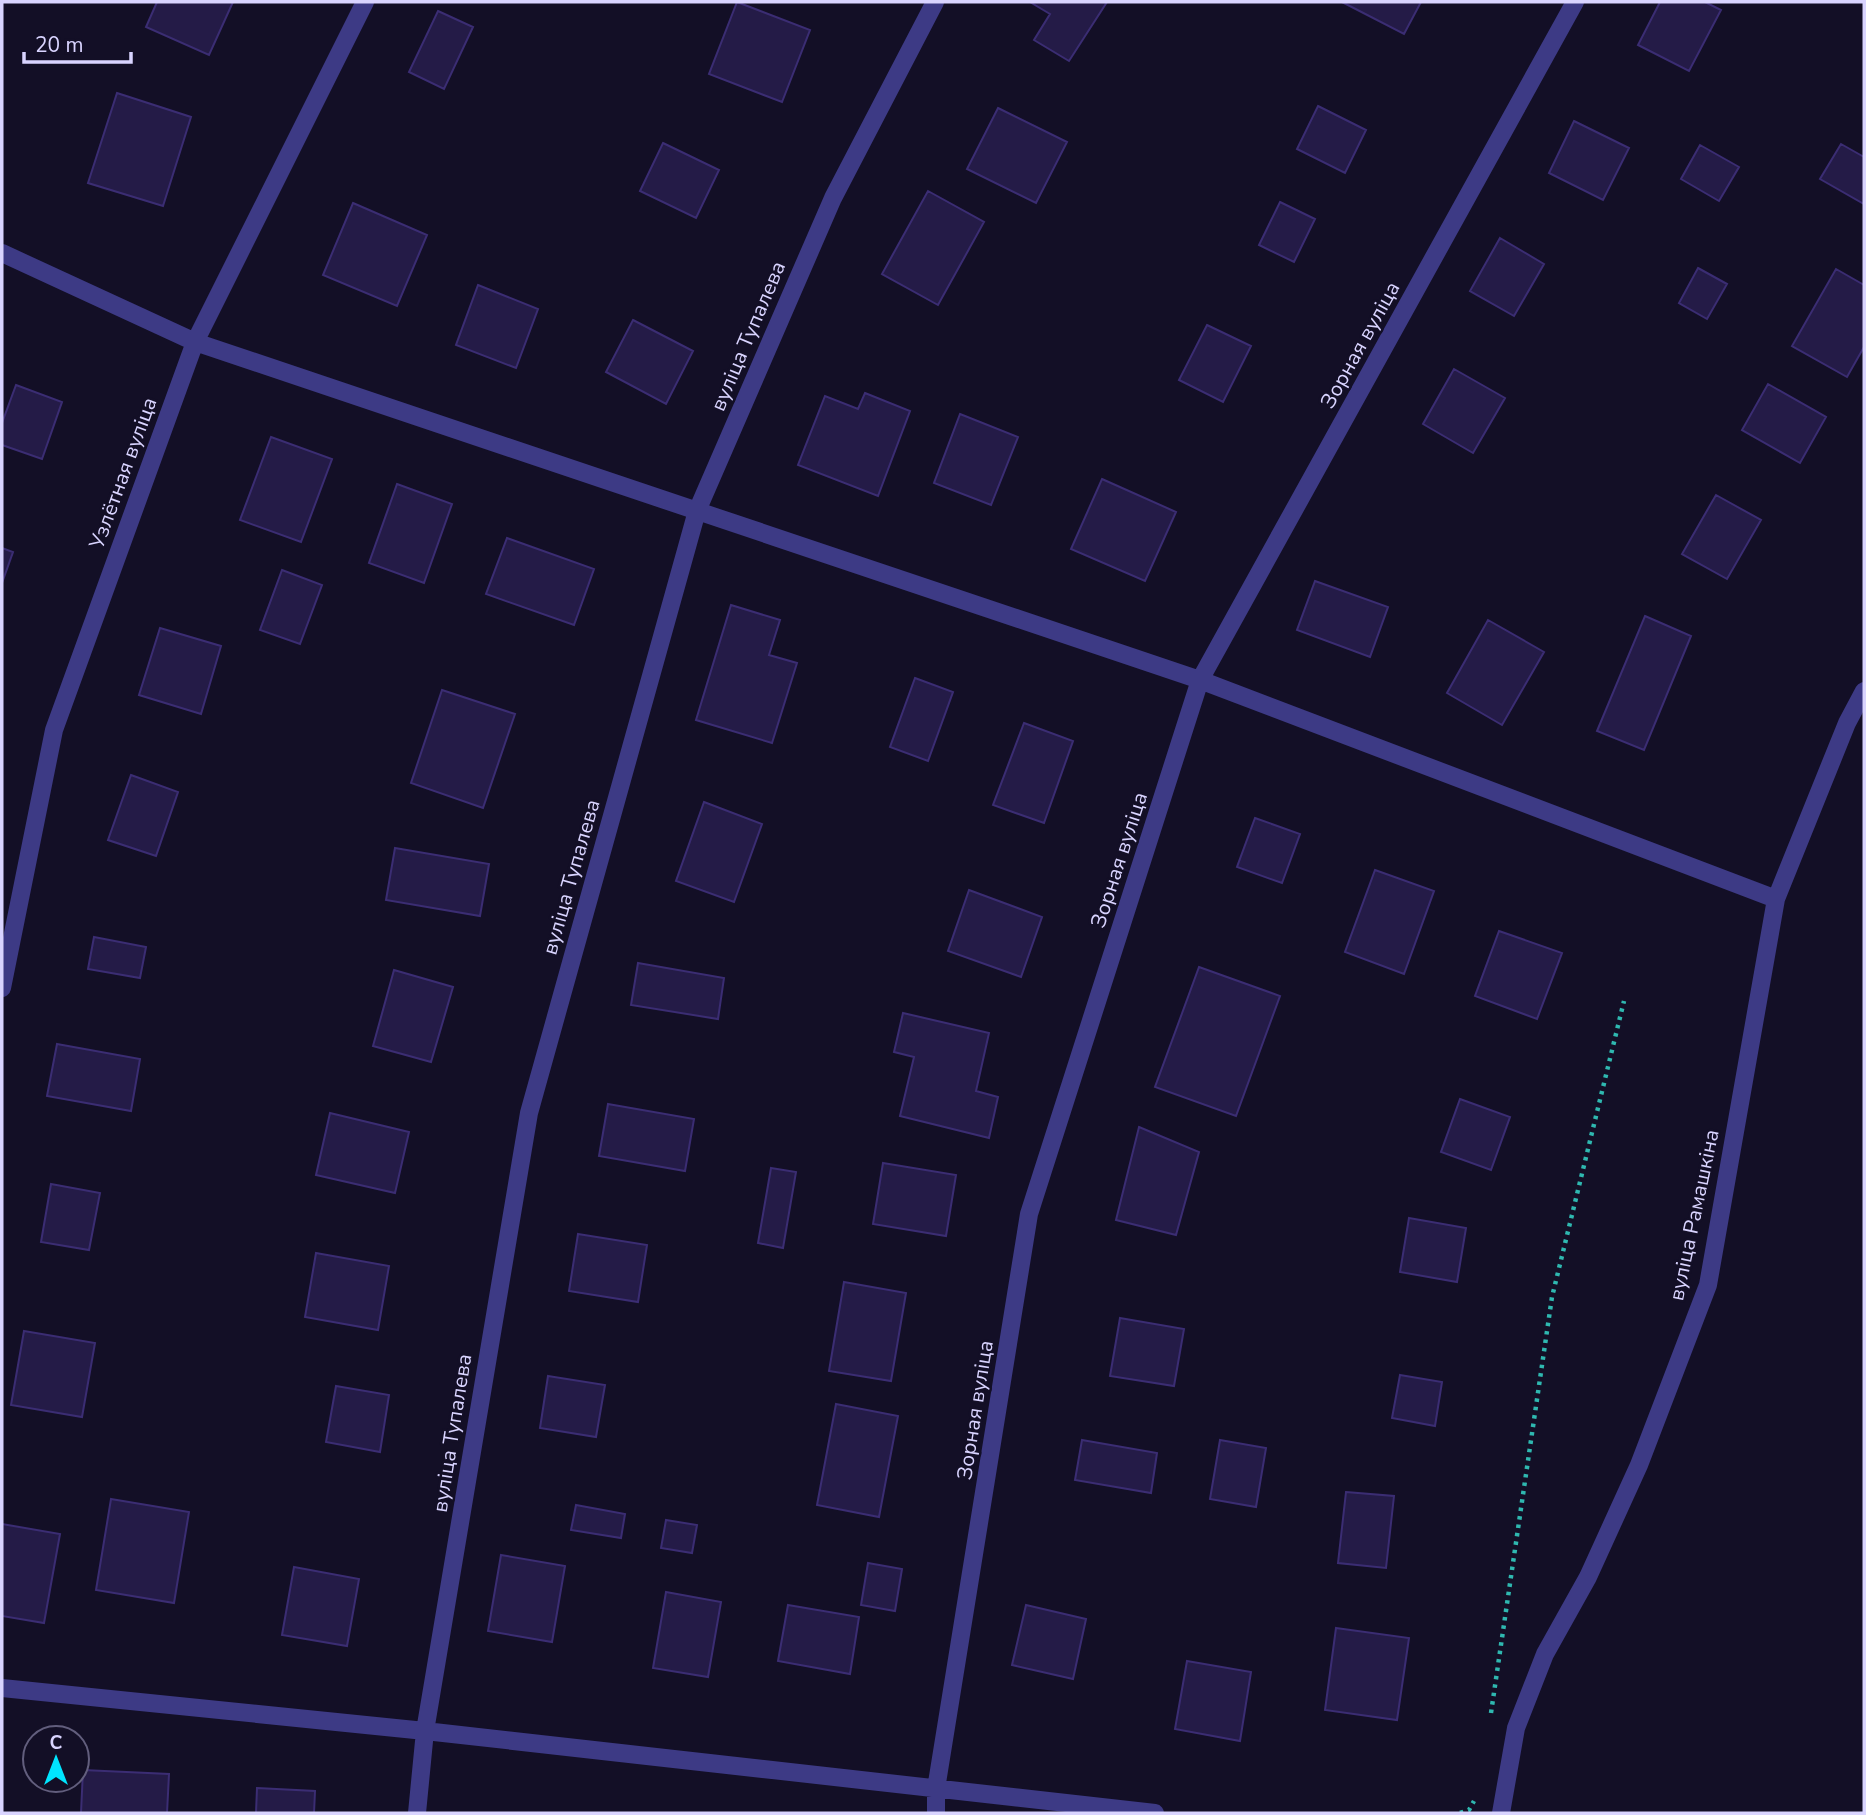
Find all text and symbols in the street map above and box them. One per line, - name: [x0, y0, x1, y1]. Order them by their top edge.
- scale bar: [24, 21, 131, 65]
- text: 20 m: [35, 31, 84, 59]
- street label: вуліца Тупалева: [704, 257, 792, 415]
- street label: Зорная вуліца: [1314, 277, 1406, 413]
- street label: Узлётная вуліца: [82, 393, 163, 554]
- street label: Зорная вуліца: [1084, 789, 1154, 931]
- street label: вуліца Тупалева: [535, 796, 607, 958]
- street label: вуліца Рамашкіна: [1662, 1127, 1726, 1303]
- street label: Зорная вуліца: [950, 1338, 1000, 1482]
- street label: вуліца Тупалева: [426, 1352, 478, 1514]
- north arrow: [21, 1724, 91, 1794]
- text: С: [50, 1730, 63, 1756]

